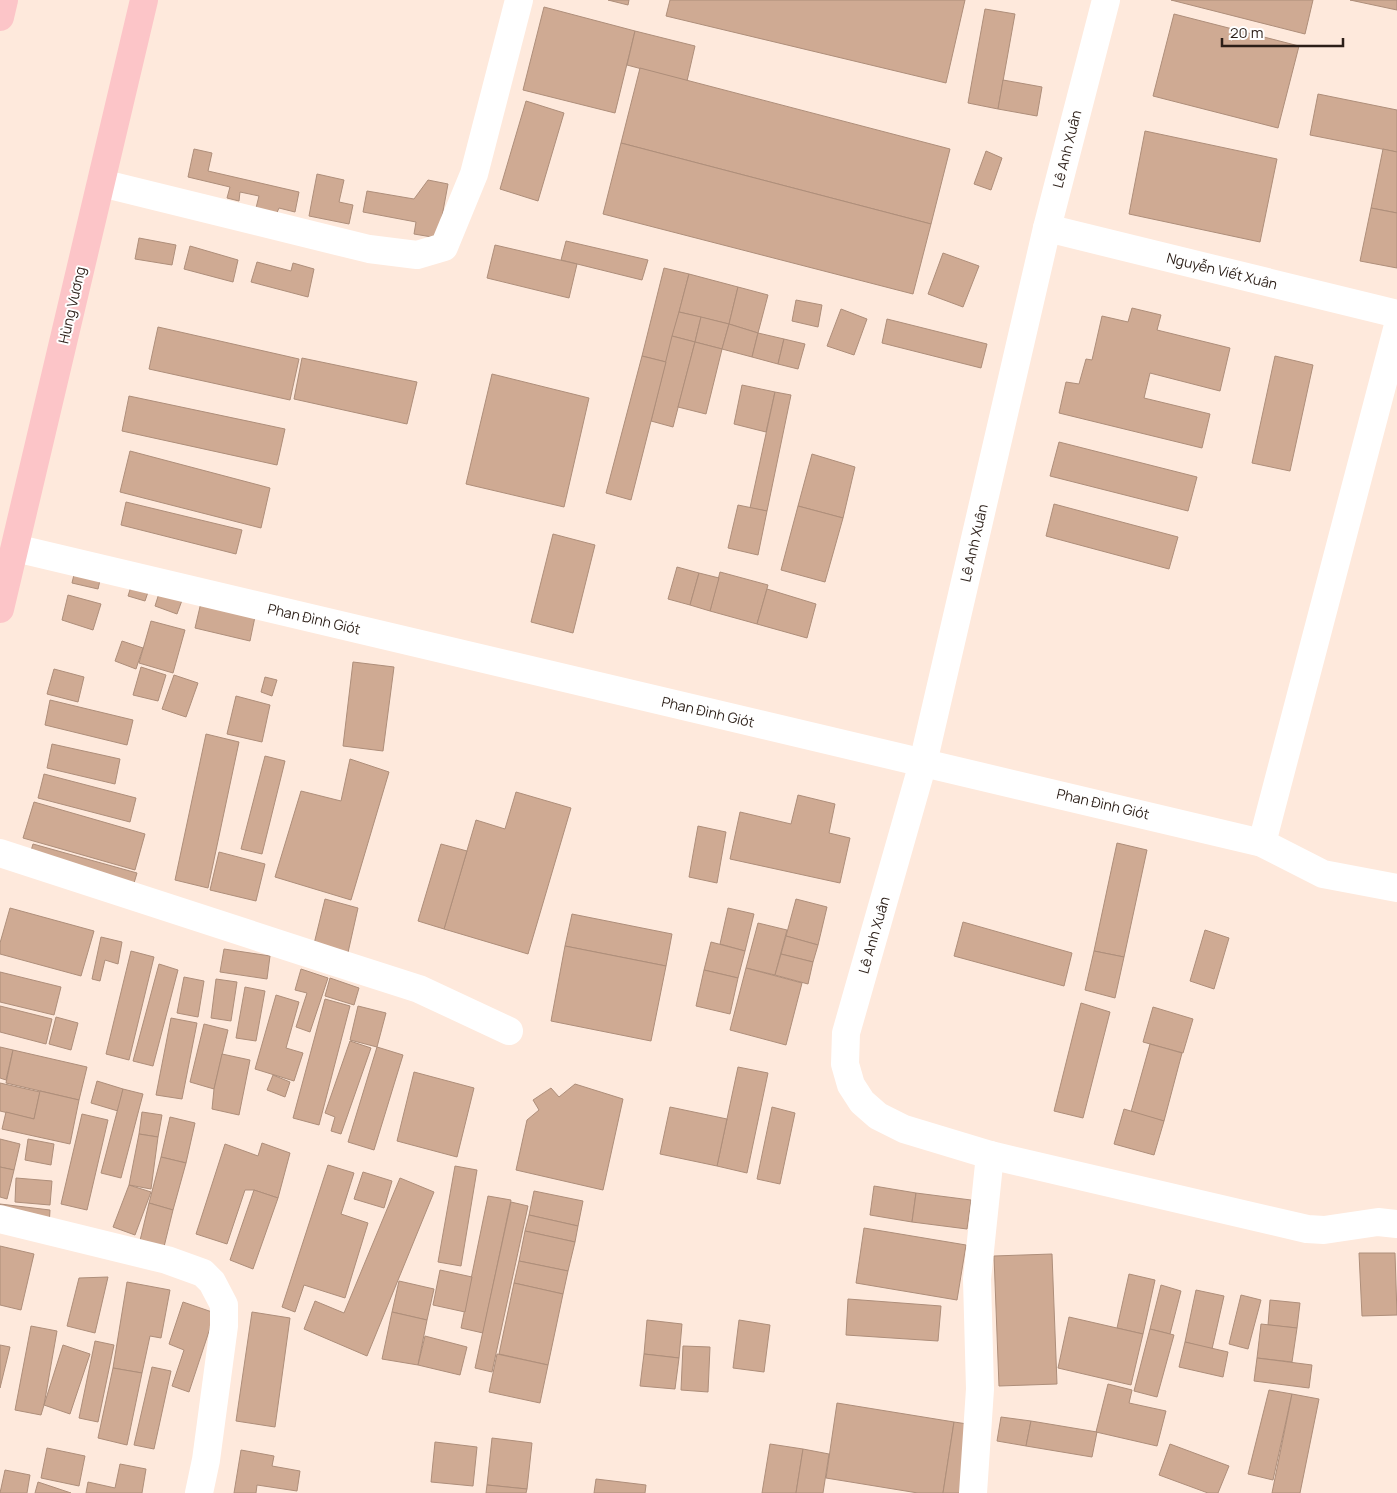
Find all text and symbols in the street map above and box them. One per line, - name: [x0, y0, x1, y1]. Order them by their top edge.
- scale bar: [1222, 15, 1343, 47]
- text: 20 m: [1230, 22, 1263, 43]
- street label: Lê Anh Xuân: [1048, 108, 1085, 190]
- street label: Nguyễn Viết Xuân: [1165, 248, 1279, 293]
- street label: Hùng Vương: [53, 264, 90, 345]
- street label: Lê Anh Xuân: [955, 502, 992, 584]
- street label: Phan Đình Giót: [266, 599, 363, 639]
- street label: Phan Đình Giót: [660, 692, 757, 732]
- street label: Phan Đình Giót: [1055, 784, 1152, 824]
- street label: Lê Anh Xuân: [853, 894, 894, 976]

